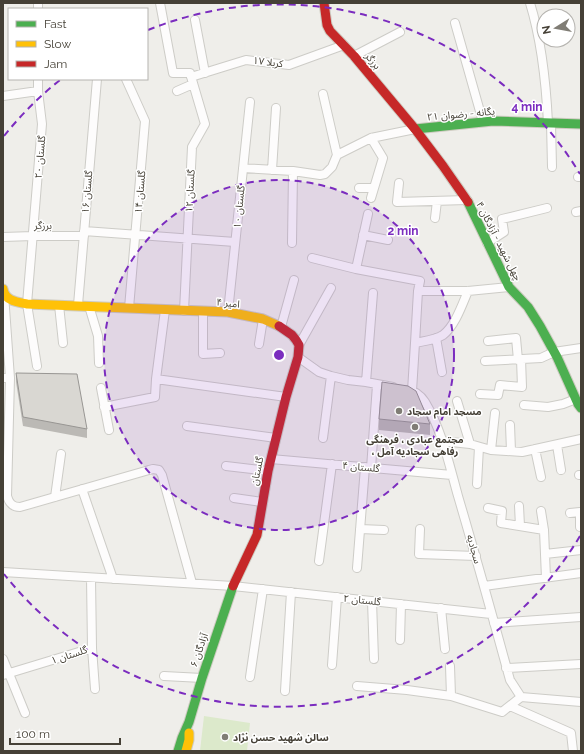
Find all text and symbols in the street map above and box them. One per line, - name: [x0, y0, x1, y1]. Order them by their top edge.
- legend: [8, 8, 148, 80]
- north arrow: [536, 8, 576, 48]
- text: Fast: [44, 17, 67, 31]
- text: N: [539, 24, 554, 35]
- text: Slow: [44, 37, 71, 51]
- street label: برزگر: [362, 50, 383, 72]
- street label: کربلا ۱۷: [252, 55, 285, 70]
- text: Jam: [44, 57, 67, 71]
- text: 4 min: [511, 100, 543, 114]
- street label: یگانه - رضوان ۲۱: [427, 106, 496, 123]
- street label: گلستان ۲۰: [33, 134, 47, 179]
- street label: گلستان ۱۲: [183, 168, 197, 213]
- street label: گلستان ۱۶: [80, 169, 94, 214]
- street label: گلستان ۱۴: [133, 169, 147, 214]
- street label: گلستان ۱۰: [231, 184, 247, 229]
- street label: چهل شهید - آزادگان ۴: [473, 200, 524, 283]
- street label: برزگر: [33, 220, 52, 232]
- text: 2 min: [387, 224, 419, 238]
- street label: امیر ۴: [216, 296, 240, 311]
- centre of rings: [272, 348, 286, 362]
- marker: مسجد امام سجاد: [394, 406, 404, 416]
- place label: مسجد امام سجاد: [407, 406, 482, 419]
- marker: مجتمع عبادی ، فرهنگی ، رفاهی سجادیه آمل: [410, 422, 420, 432]
- place label: مجتمع عبادی ، فرهنگی ، رفاهی سجادیه آمل: [366, 433, 464, 458]
- street label: گلستان: [249, 455, 266, 486]
- street label: گلستان ۴: [342, 460, 381, 474]
- street label: سجادیه: [465, 533, 483, 565]
- street label: گلستان ۲: [343, 593, 382, 608]
- street label: آزادگان ۶: [188, 631, 211, 669]
- street label: گلستان ۱: [50, 644, 89, 666]
- scale bar: [10, 720, 120, 746]
- text: 100 m: [16, 727, 50, 741]
- marker: سالن شهید حسن نژاد: [220, 732, 230, 742]
- place label: سالن شهید حسن نژاد: [233, 732, 329, 744]

